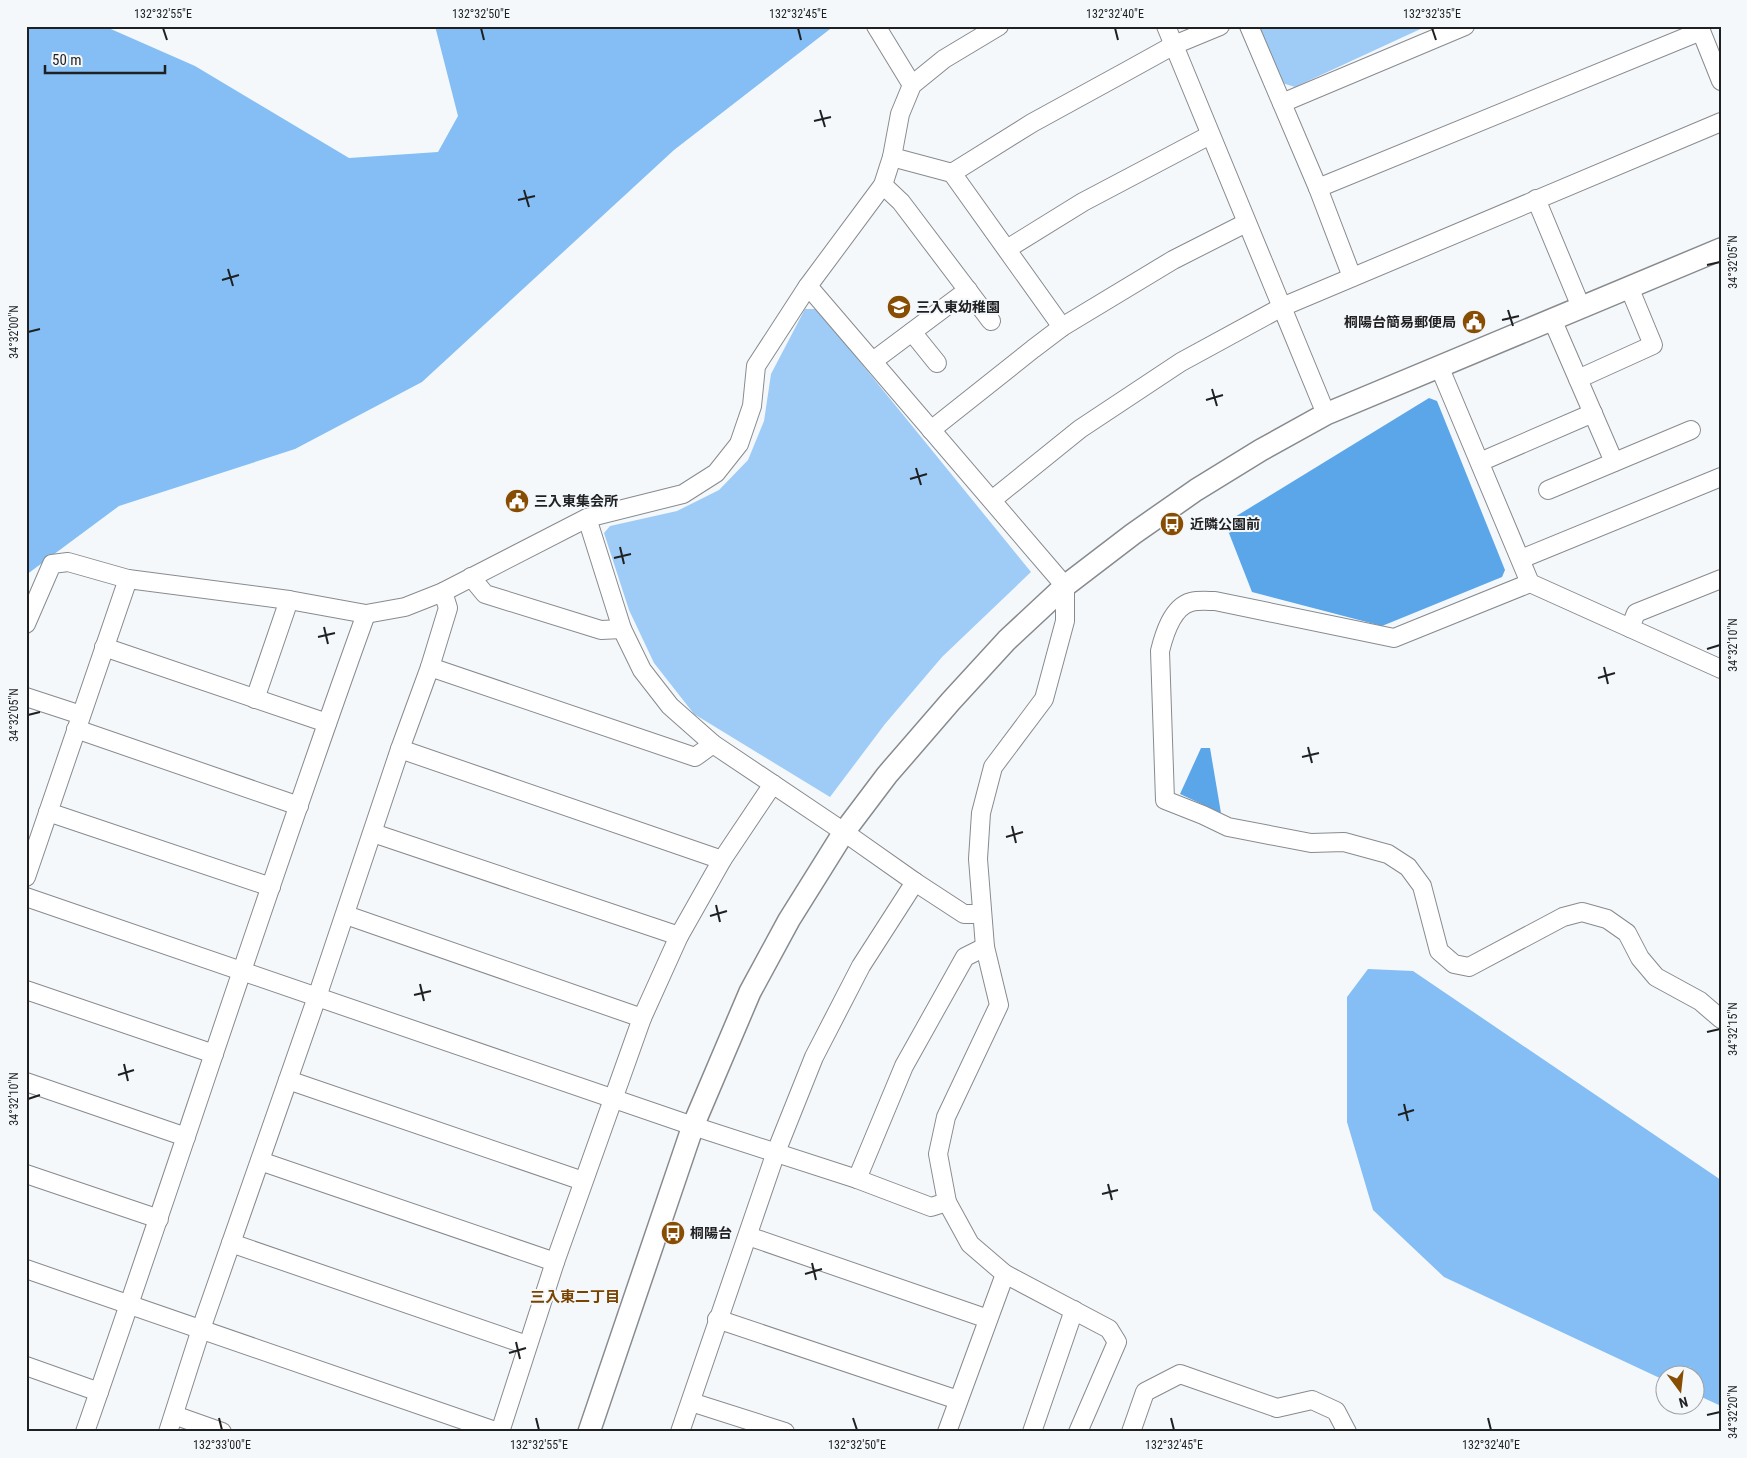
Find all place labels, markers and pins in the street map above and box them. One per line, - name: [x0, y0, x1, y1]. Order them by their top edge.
- school or university icon: 三入東幼稚園: [886, 294, 912, 320]
- place label: 三入東幼稚園: [916, 299, 1000, 315]
- public building icon: 桐陽台簡易郵便局: [1461, 309, 1487, 335]
- place label: 桐陽台簡易郵便局: [1344, 314, 1456, 330]
- public building icon: 三入東集会所: [504, 488, 530, 514]
- place label: 三入東集会所: [534, 493, 618, 509]
- bus stop icon: 近隣公園前: [1159, 511, 1185, 537]
- place label: 近隣公園前: [1190, 516, 1260, 532]
- bus stop icon: 桐陽台: [660, 1220, 686, 1246]
- place label: 桐陽台: [690, 1225, 732, 1241]

